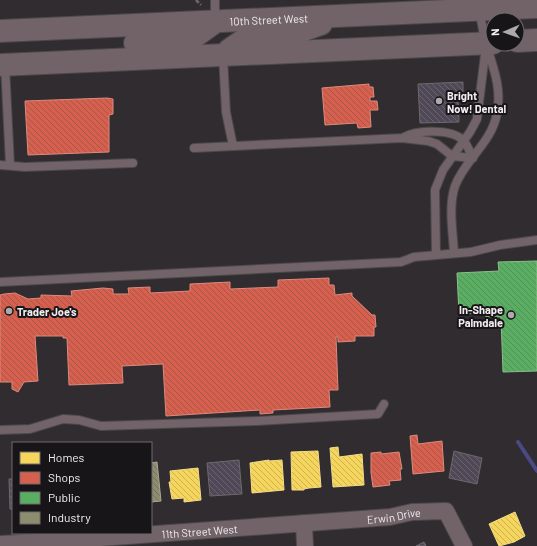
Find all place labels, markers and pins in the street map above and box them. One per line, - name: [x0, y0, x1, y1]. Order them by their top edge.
- place label: Bright Now! Dental: [447, 89, 507, 115]
- marker: Bright Now! Dental: [434, 96, 444, 106]
- place label: In-Shape Palmdale: [458, 303, 503, 329]
- place label: Trader Joe's: [17, 305, 77, 318]
- marker: Trader Joe's: [4, 306, 14, 316]
- marker: In-Shape Palmdale: [506, 310, 516, 320]

